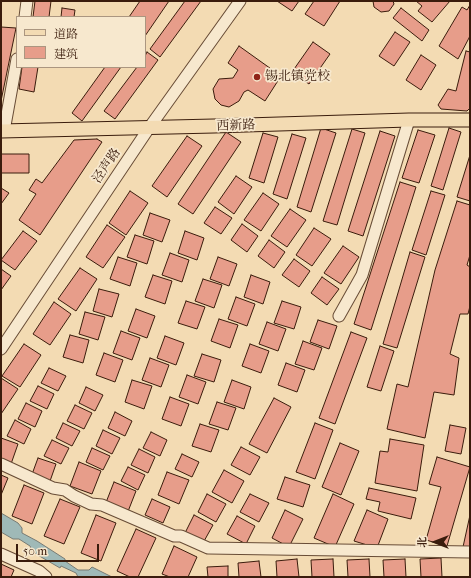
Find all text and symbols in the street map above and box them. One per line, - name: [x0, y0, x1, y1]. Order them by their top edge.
- legend: [16, 16, 146, 68]
- text: 道路: [54, 27, 78, 41]
- text: 建筑: [54, 47, 78, 61]
- place label: 锡北镇党校: [265, 69, 330, 85]
- marker: 锡北镇党校: [252, 72, 262, 82]
- street label: 西新路: [216, 118, 256, 134]
- street label: 泾声路: [90, 145, 124, 187]
- north arrow: [415, 522, 455, 562]
- scale bar: [18, 536, 101, 562]
- text: 北: [416, 537, 429, 548]
- text: 50 m: [23, 544, 47, 558]

